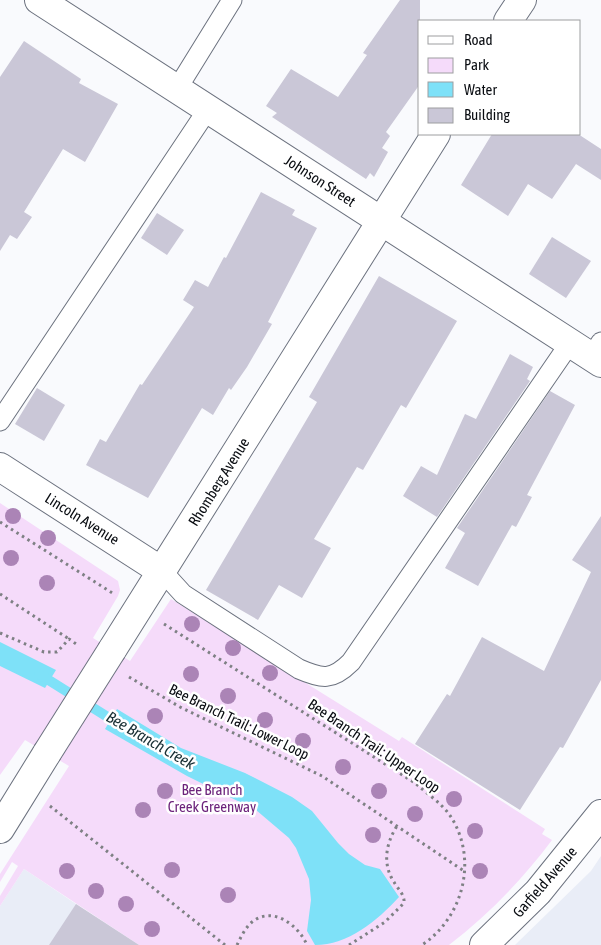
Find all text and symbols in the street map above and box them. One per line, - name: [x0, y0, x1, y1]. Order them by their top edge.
- legend: [418, 20, 581, 135]
- text: Road: [464, 31, 493, 48]
- text: Park: [464, 56, 489, 73]
- text: Water: [464, 81, 497, 98]
- text: Building: [464, 106, 510, 123]
- street label: Johnson Street: [282, 151, 359, 210]
- street label: Rhomberg Avenue: [185, 434, 253, 529]
- street label: Lincoln Avenue: [42, 489, 123, 548]
- street label: Bee Branch Trail: Lower Loop: [166, 680, 312, 763]
- street label: Bee Branch Trail: Upper Loop: [305, 695, 443, 796]
- water label: Bee Branch Creek: [103, 707, 199, 773]
- park label: Bee Branch Creek Greenway: [168, 781, 256, 815]
- street label: Garfield Avenue: [509, 843, 580, 921]

